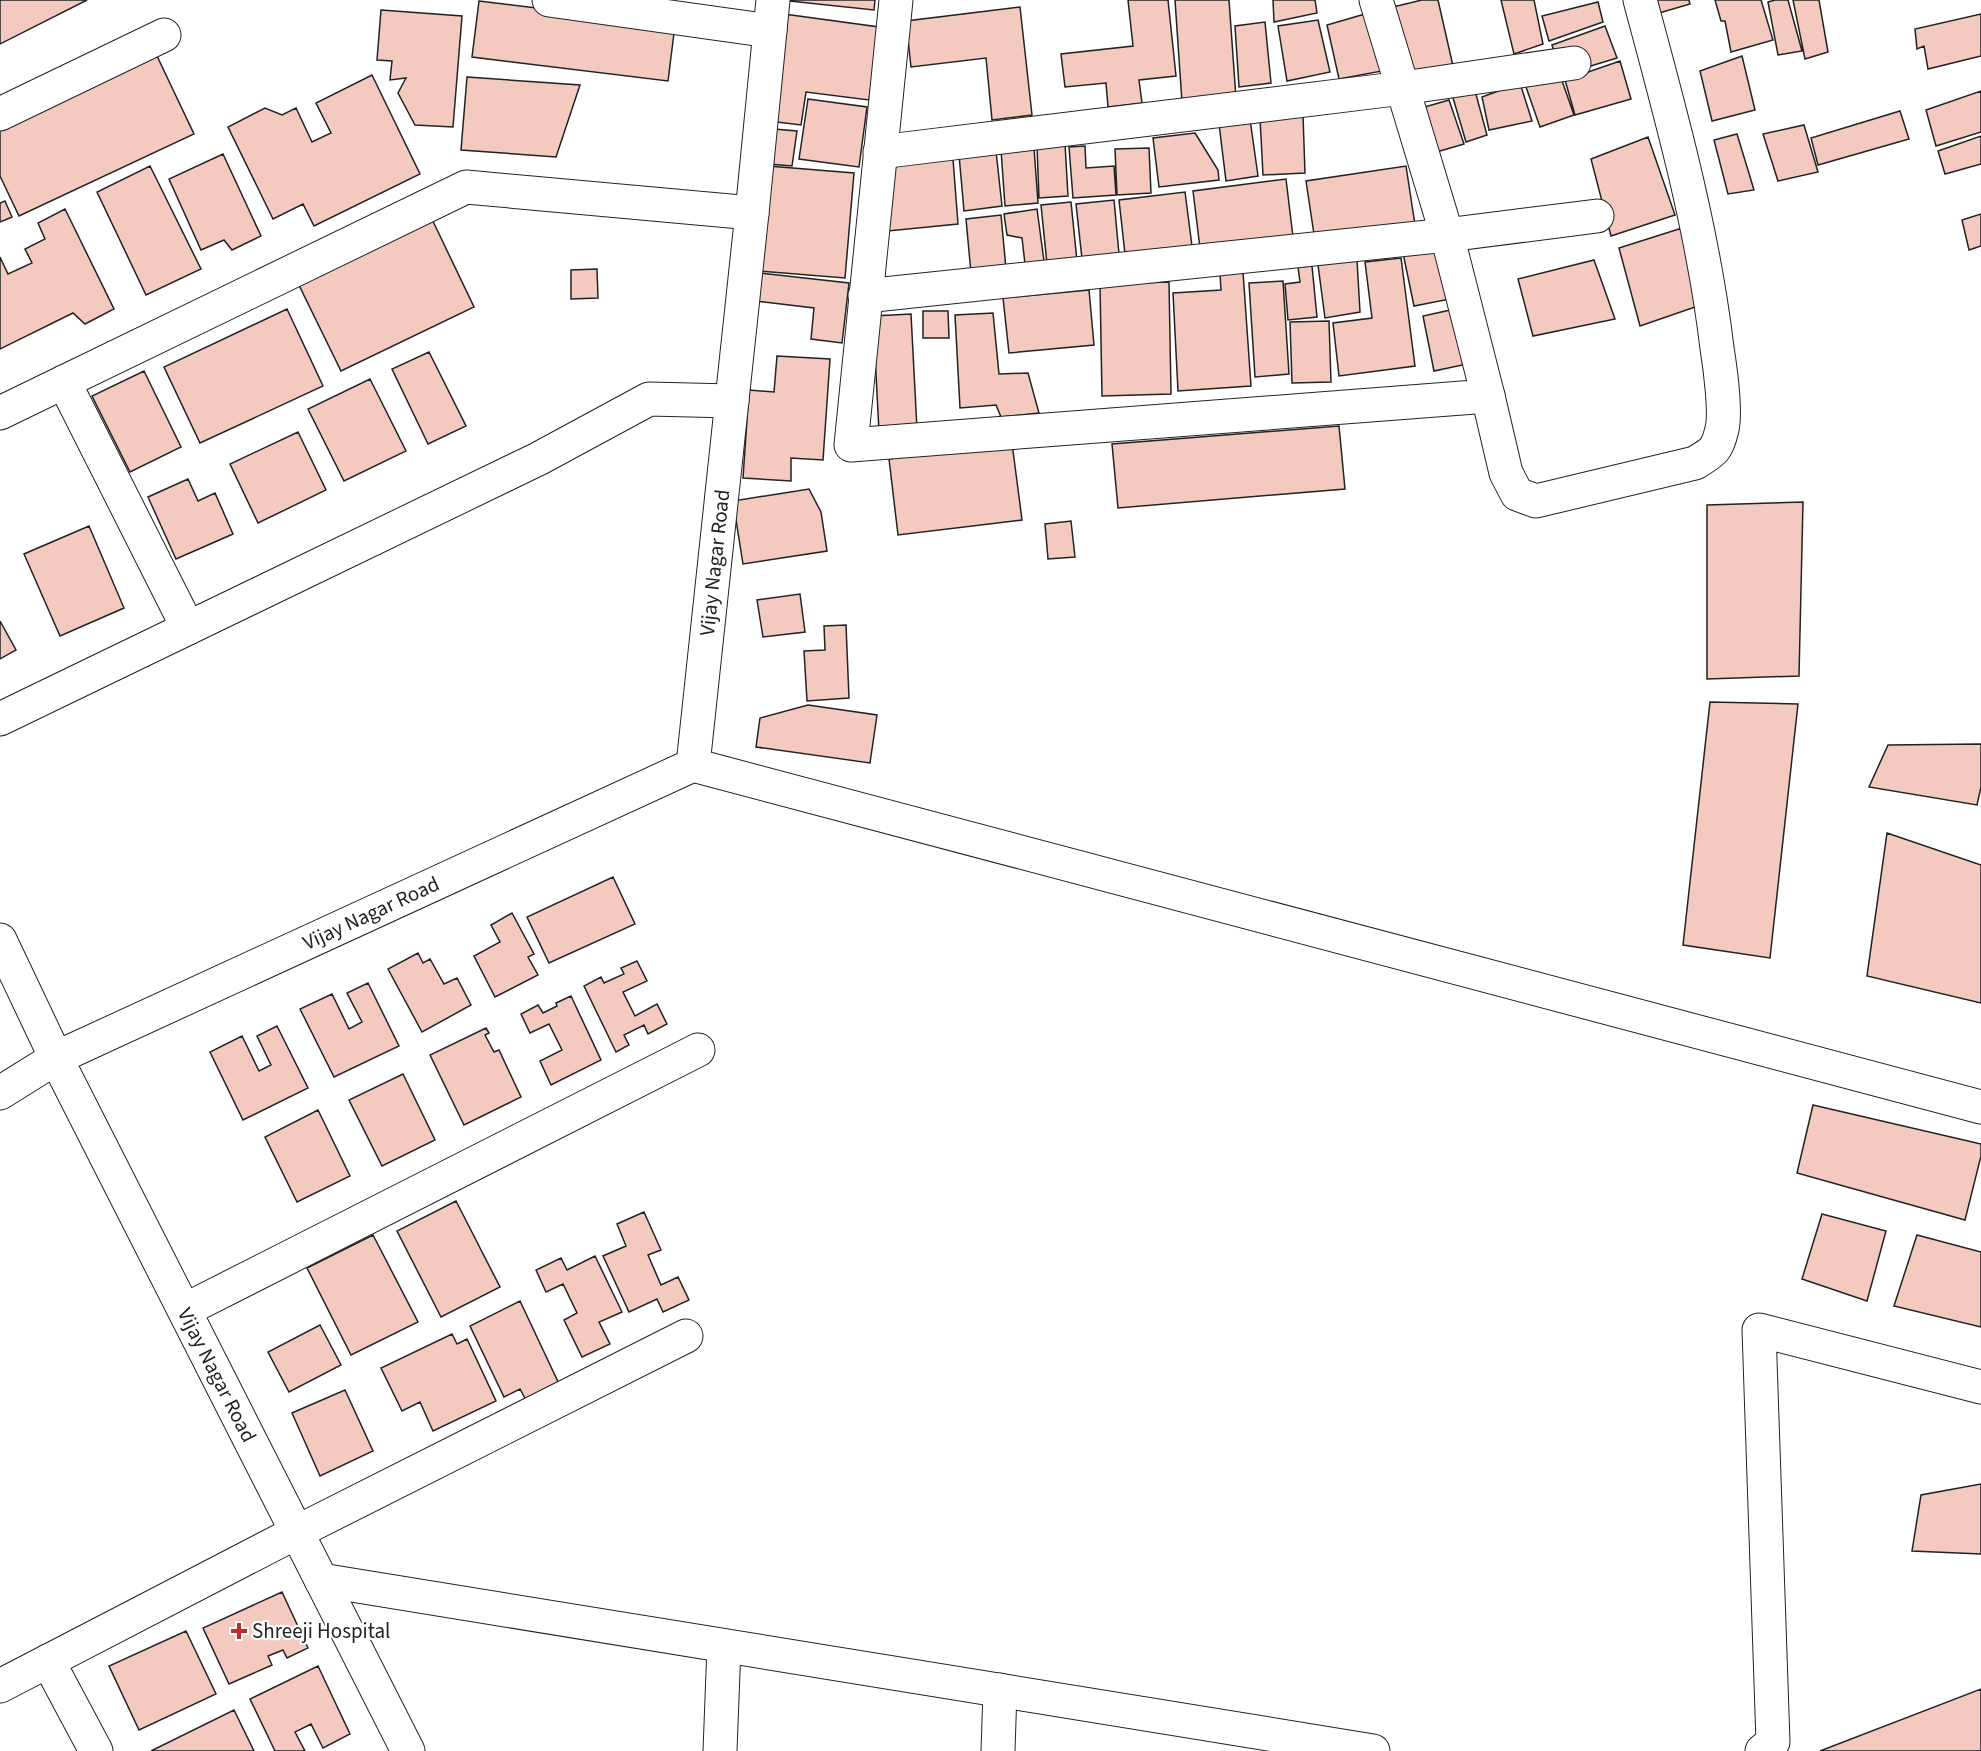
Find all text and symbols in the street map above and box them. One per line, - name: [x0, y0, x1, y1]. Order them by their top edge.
- street label: Vijay Nagar Road: [692, 488, 737, 637]
- street label: Vijay Nagar Road: [298, 869, 444, 958]
- street label: Vijay Nagar Road: [170, 1303, 264, 1447]
- place label: Shreeji Hospital: [252, 1616, 390, 1646]
- marker: Shreeji Hospital: [230, 1622, 248, 1640]

